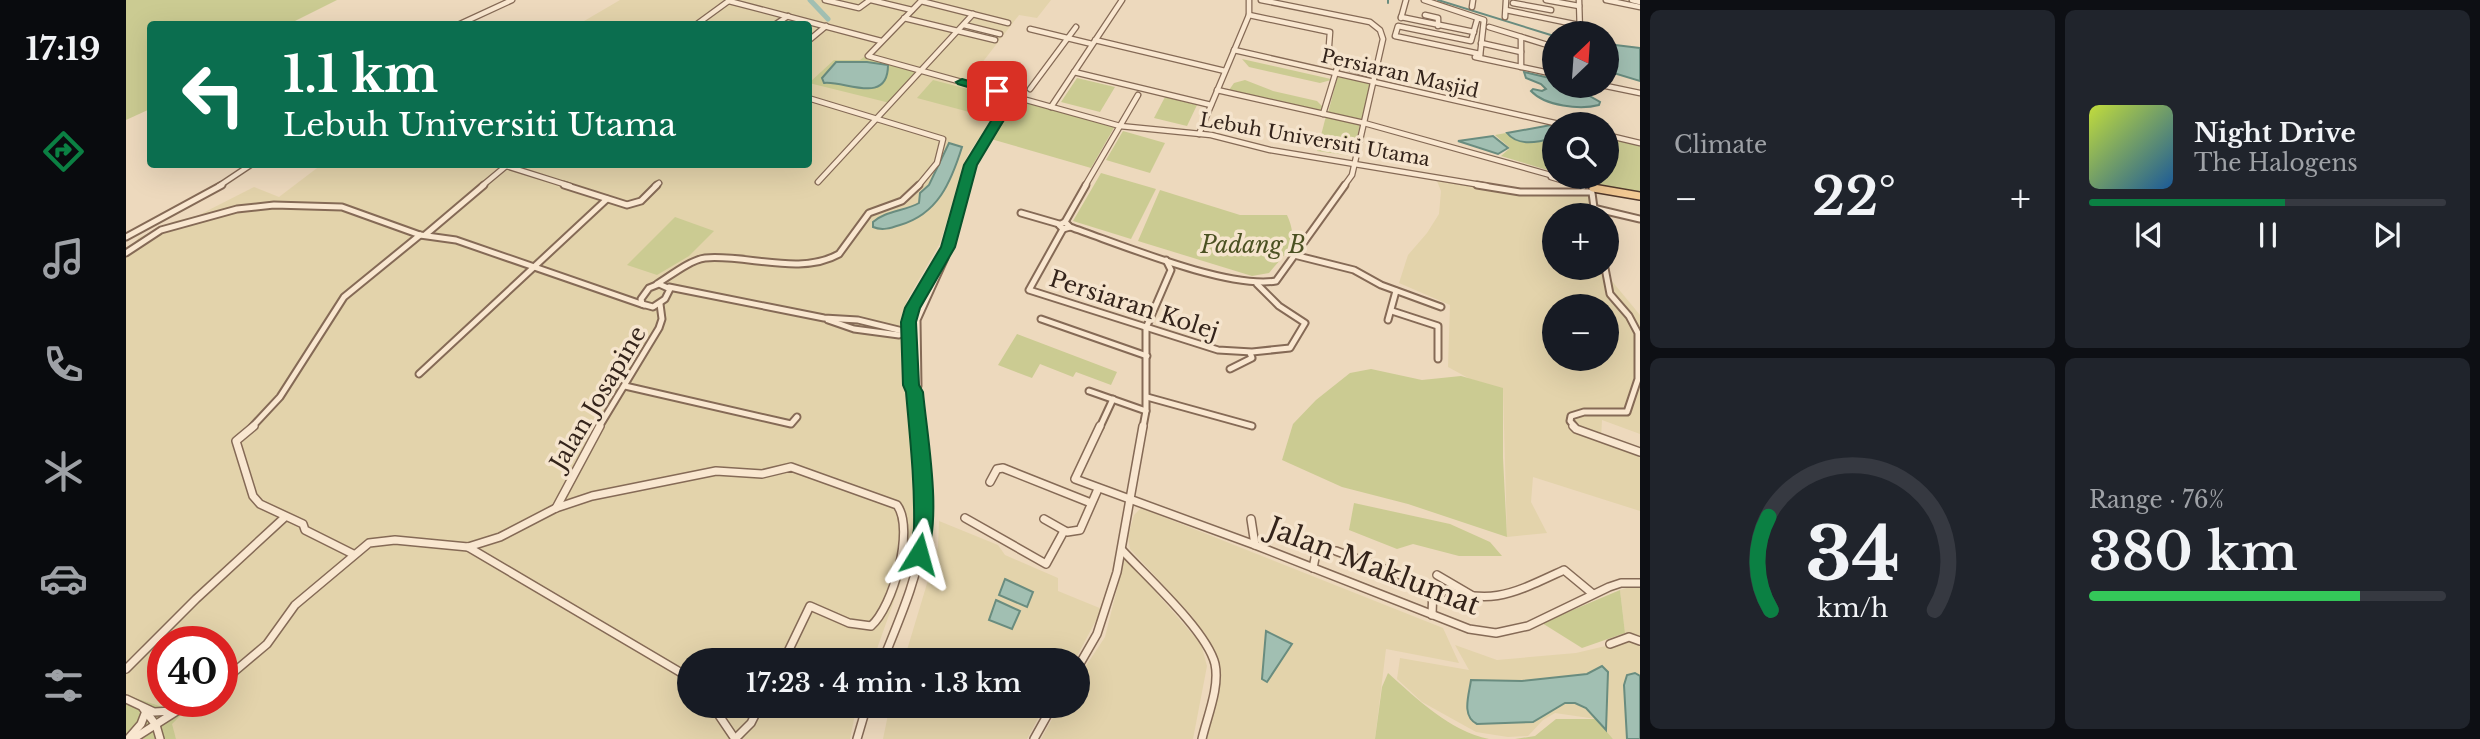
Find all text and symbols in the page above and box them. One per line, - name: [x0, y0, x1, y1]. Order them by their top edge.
- north arrow: [1542, 21, 1619, 98]
- map controls: [1542, 21, 1619, 371]
- text: 17:19: [25, 29, 101, 69]
- text: 1.1 km: [283, 44, 438, 105]
- street label: Persiaran Masjid: [1319, 44, 1481, 103]
- icon: left: [168, 49, 259, 140]
- pin: [967, 61, 1027, 121]
- icon: arrive: [978, 72, 1016, 110]
- text: Lebuh Universiti Utama: [283, 105, 676, 145]
- street label: Lebuh Universiti Utama: [1198, 108, 1432, 171]
- button: search: [1542, 112, 1619, 189]
- text: Night Drive: [2194, 117, 2356, 149]
- icon: directions: [39, 127, 88, 176]
- text: Climate: [1674, 131, 1767, 159]
- text: The Halogens: [2194, 149, 2358, 177]
- text: 22°: [1812, 165, 1896, 229]
- text: −: [1674, 175, 1698, 222]
- text: +: [2010, 175, 2031, 222]
- button: +: [1542, 203, 1619, 280]
- icon: previous: [2130, 216, 2168, 254]
- icon: pause: [2249, 216, 2287, 254]
- icon: next: [2368, 216, 2406, 254]
- park label: Padang B: [1200, 231, 1305, 259]
- icon: music: [39, 234, 88, 283]
- street label: Persiaran Kolej: [1046, 264, 1222, 346]
- button: −: [1542, 294, 1619, 371]
- street label: Jalan Josapine: [543, 321, 652, 478]
- icon: phone: [39, 340, 88, 389]
- icon: climate: [39, 447, 88, 496]
- text: Range · 76%: [2089, 486, 2224, 514]
- street label: Jalan Maklumat: [1259, 508, 1485, 623]
- text: 34: [1805, 509, 1900, 600]
- position arrow: [882, 517, 956, 591]
- text: 380 km: [2089, 520, 2298, 584]
- icon: car: [39, 554, 88, 603]
- text: km/h: [1817, 592, 1888, 623]
- speed limit sign: 40: [147, 626, 238, 717]
- icon: filters: [39, 661, 88, 710]
- text: 17:23 · 4 min · 1.3 km: [746, 667, 1021, 699]

